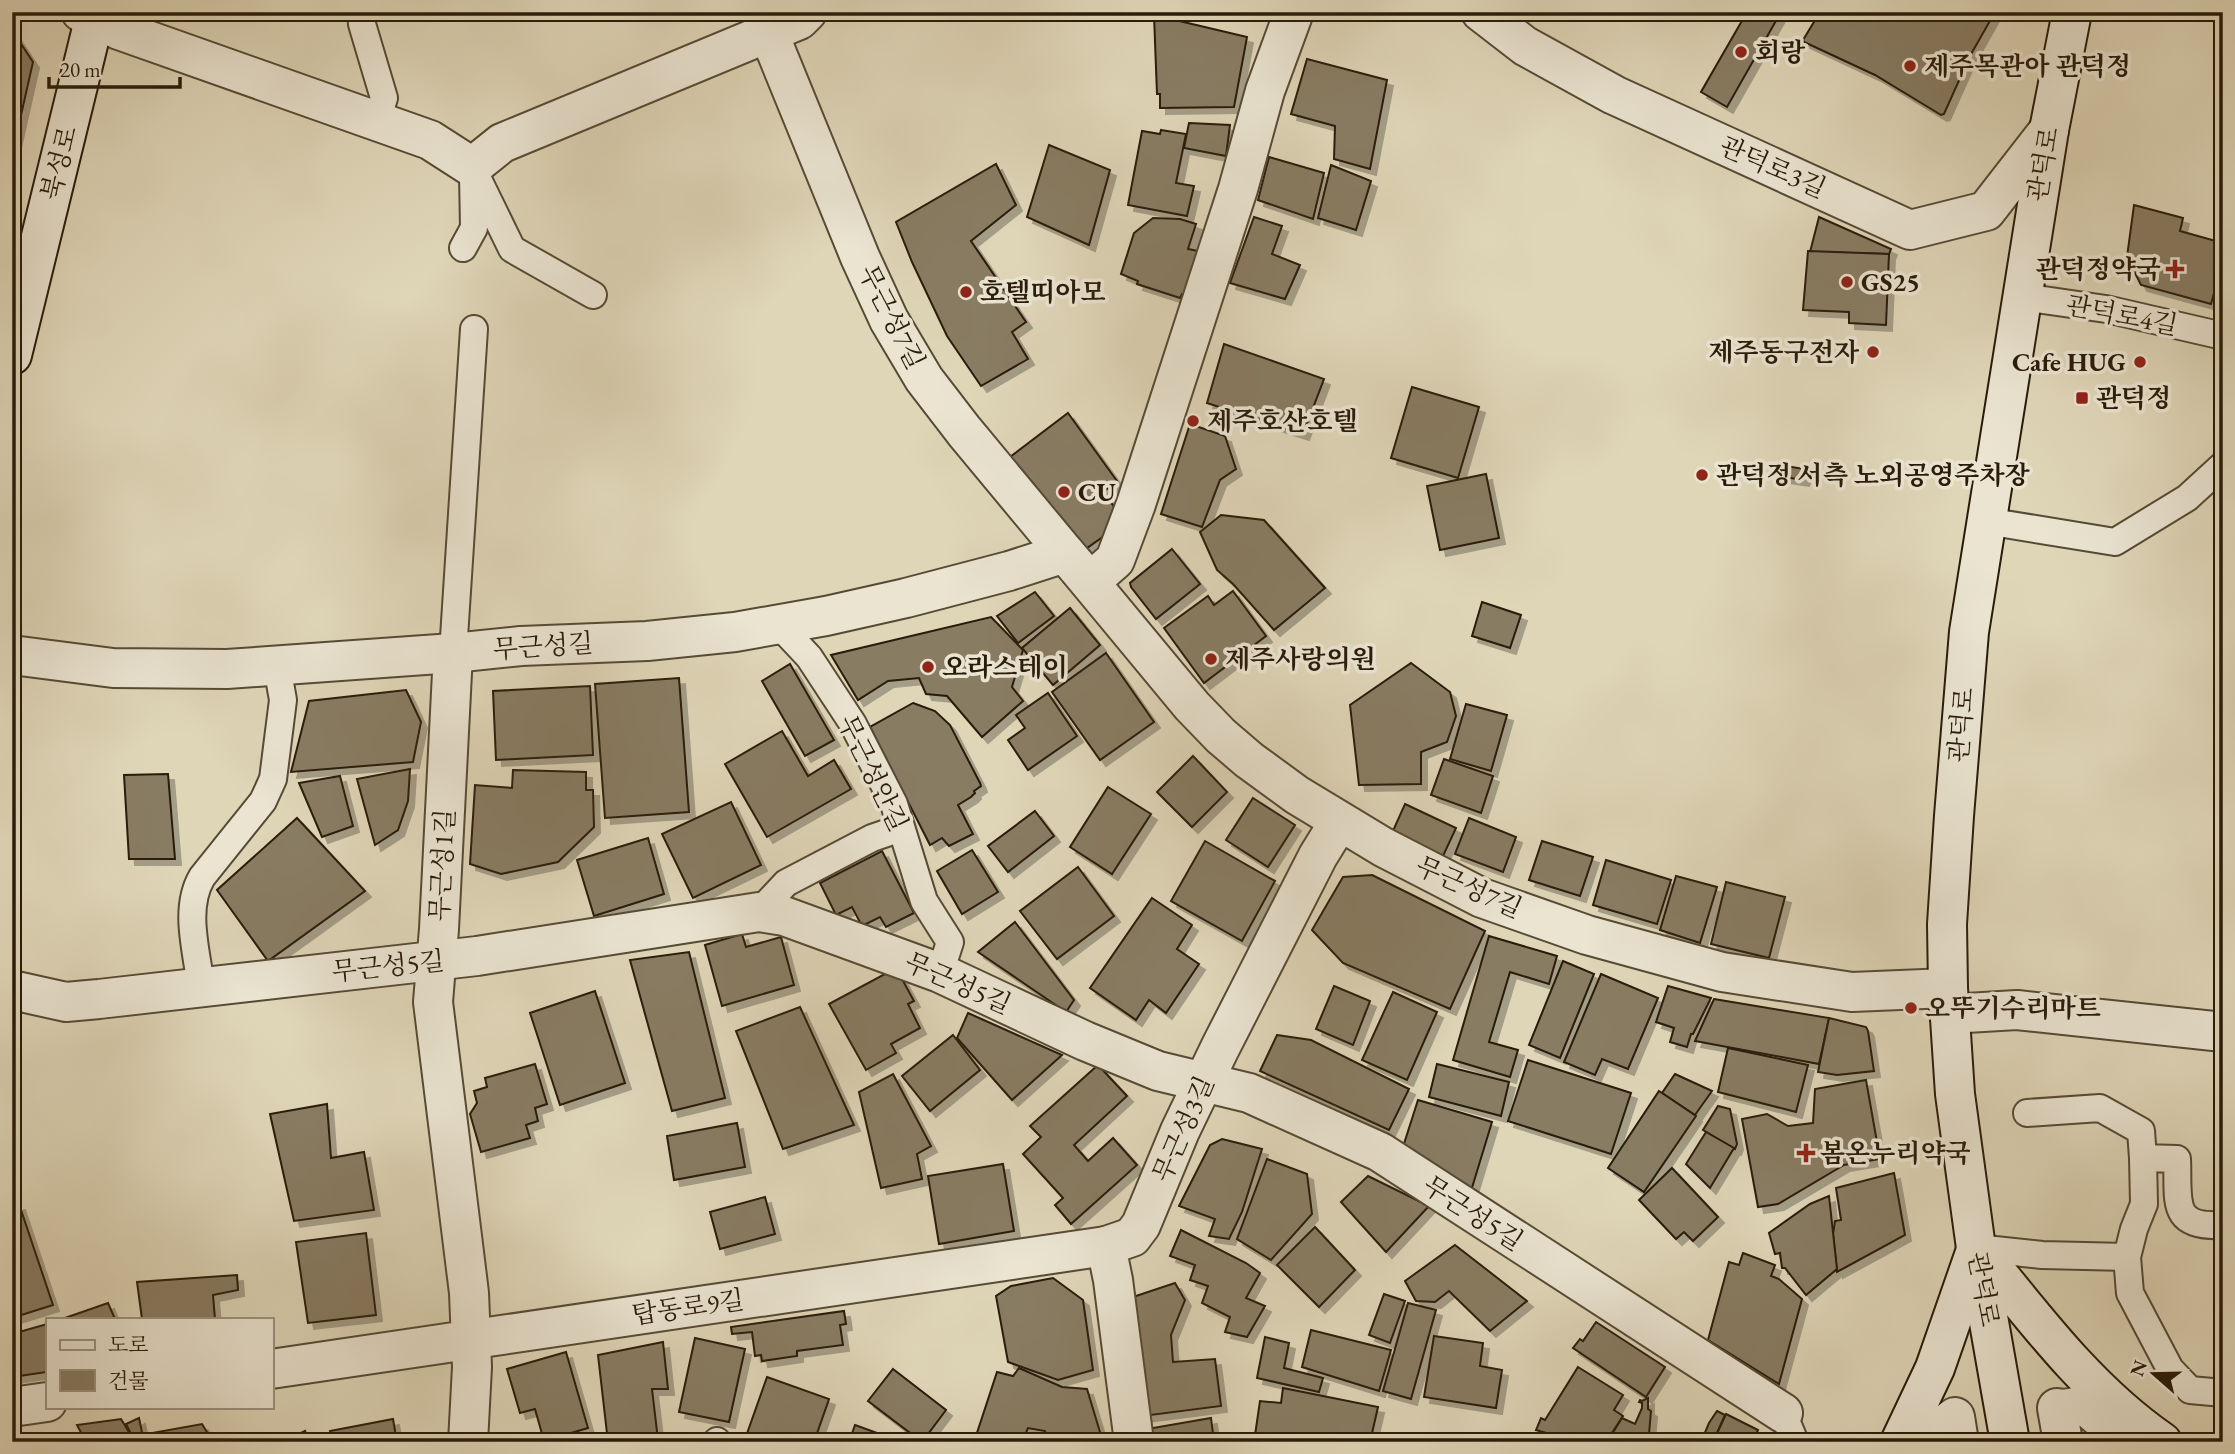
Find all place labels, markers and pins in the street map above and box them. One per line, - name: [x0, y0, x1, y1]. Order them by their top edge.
- place label: 회랑: [1755, 35, 1806, 69]
- marker: 회랑: [1733, 44, 1749, 60]
- place label: 제주목관아 관덕정: [1924, 49, 2131, 83]
- marker: 제주목관아 관덕정: [1902, 58, 1918, 74]
- place label: 관덕정약국: [2035, 252, 2161, 286]
- marker: 관덕정약국: [2167, 261, 2183, 277]
- place label: GS25: [1861, 265, 1920, 299]
- marker: GS25: [1839, 274, 1855, 290]
- place label: 호텔띠아모: [980, 275, 1106, 309]
- marker: 호텔띠아모: [958, 284, 974, 300]
- place label: 제주동구전자: [1708, 335, 1860, 369]
- marker: 제주동구전자: [1865, 344, 1881, 360]
- place label: Cafe HUG: [2012, 345, 2126, 379]
- marker: Cafe HUG: [2132, 354, 2148, 370]
- place label: 관덕정: [2096, 381, 2171, 415]
- marker: 관덕정: [2074, 390, 2090, 406]
- place label: 제주호산호텔: [1207, 404, 1358, 438]
- marker: 제주호산호텔: [1185, 413, 1201, 429]
- place label: 관덕정 서측 노외공영주차장: [1716, 458, 2031, 492]
- marker: 관덕정 서측 노외공영주차장: [1694, 467, 1710, 483]
- place label: CU: [1078, 475, 1116, 509]
- marker: CU: [1056, 484, 1072, 500]
- place label: 제주사랑의원: [1225, 642, 1376, 676]
- place label: 오라스테이: [942, 650, 1068, 684]
- marker: 제주사랑의원: [1203, 651, 1219, 667]
- marker: 오라스테이: [920, 659, 936, 675]
- place label: 오뚜기수리마트: [1925, 991, 2101, 1025]
- marker: 오뚜기수리마트: [1903, 1000, 1919, 1016]
- place label: 봄온누리약국: [1820, 1136, 1971, 1170]
- marker: 봄온누리약국: [1798, 1145, 1814, 1161]

